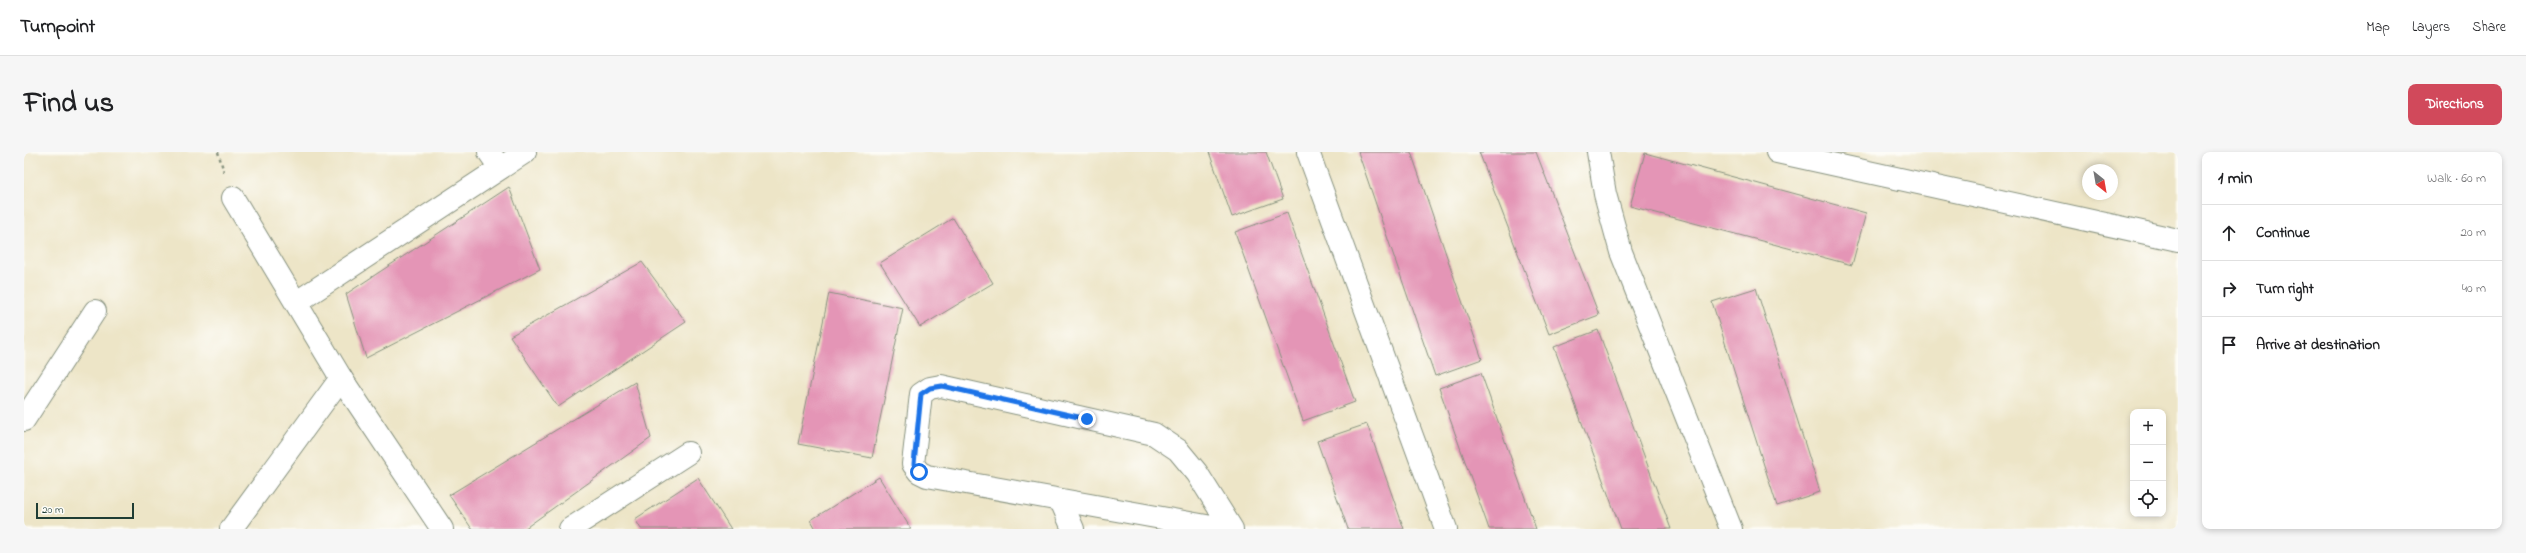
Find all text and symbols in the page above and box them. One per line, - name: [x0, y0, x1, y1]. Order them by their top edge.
- text: Turnpoint: [20, 14, 95, 41]
- text: Map: [2366, 17, 2390, 38]
- text: Layers: [2412, 17, 2450, 38]
- text: Share: [2472, 17, 2506, 38]
- text: Find us: [24, 84, 114, 125]
- button: Directions: [2408, 84, 2502, 125]
- north arrow: [2082, 164, 2118, 200]
- text: 1 min: [2218, 166, 2252, 191]
- text: Walk · 60 m: [2427, 169, 2486, 188]
- icon: ahead: [2218, 222, 2240, 244]
- text: Continue: [2256, 222, 2310, 244]
- text: 20 m: [2461, 223, 2486, 242]
- icon: right: [2218, 278, 2240, 300]
- text: Turn right: [2256, 278, 2314, 300]
- text: 40 m: [2462, 279, 2486, 298]
- icon: arrive: [2218, 334, 2240, 356]
- text: Arrive at destination: [2256, 334, 2380, 356]
- map controls: [2130, 409, 2166, 517]
- button: +: [2130, 409, 2166, 445]
- route end: [1078, 410, 1096, 428]
- button: −: [2130, 445, 2166, 481]
- route start: [910, 463, 928, 481]
- button: locate: [2130, 481, 2166, 517]
- scale bar: [36, 501, 134, 520]
- text: 20 m: [42, 502, 64, 518]

